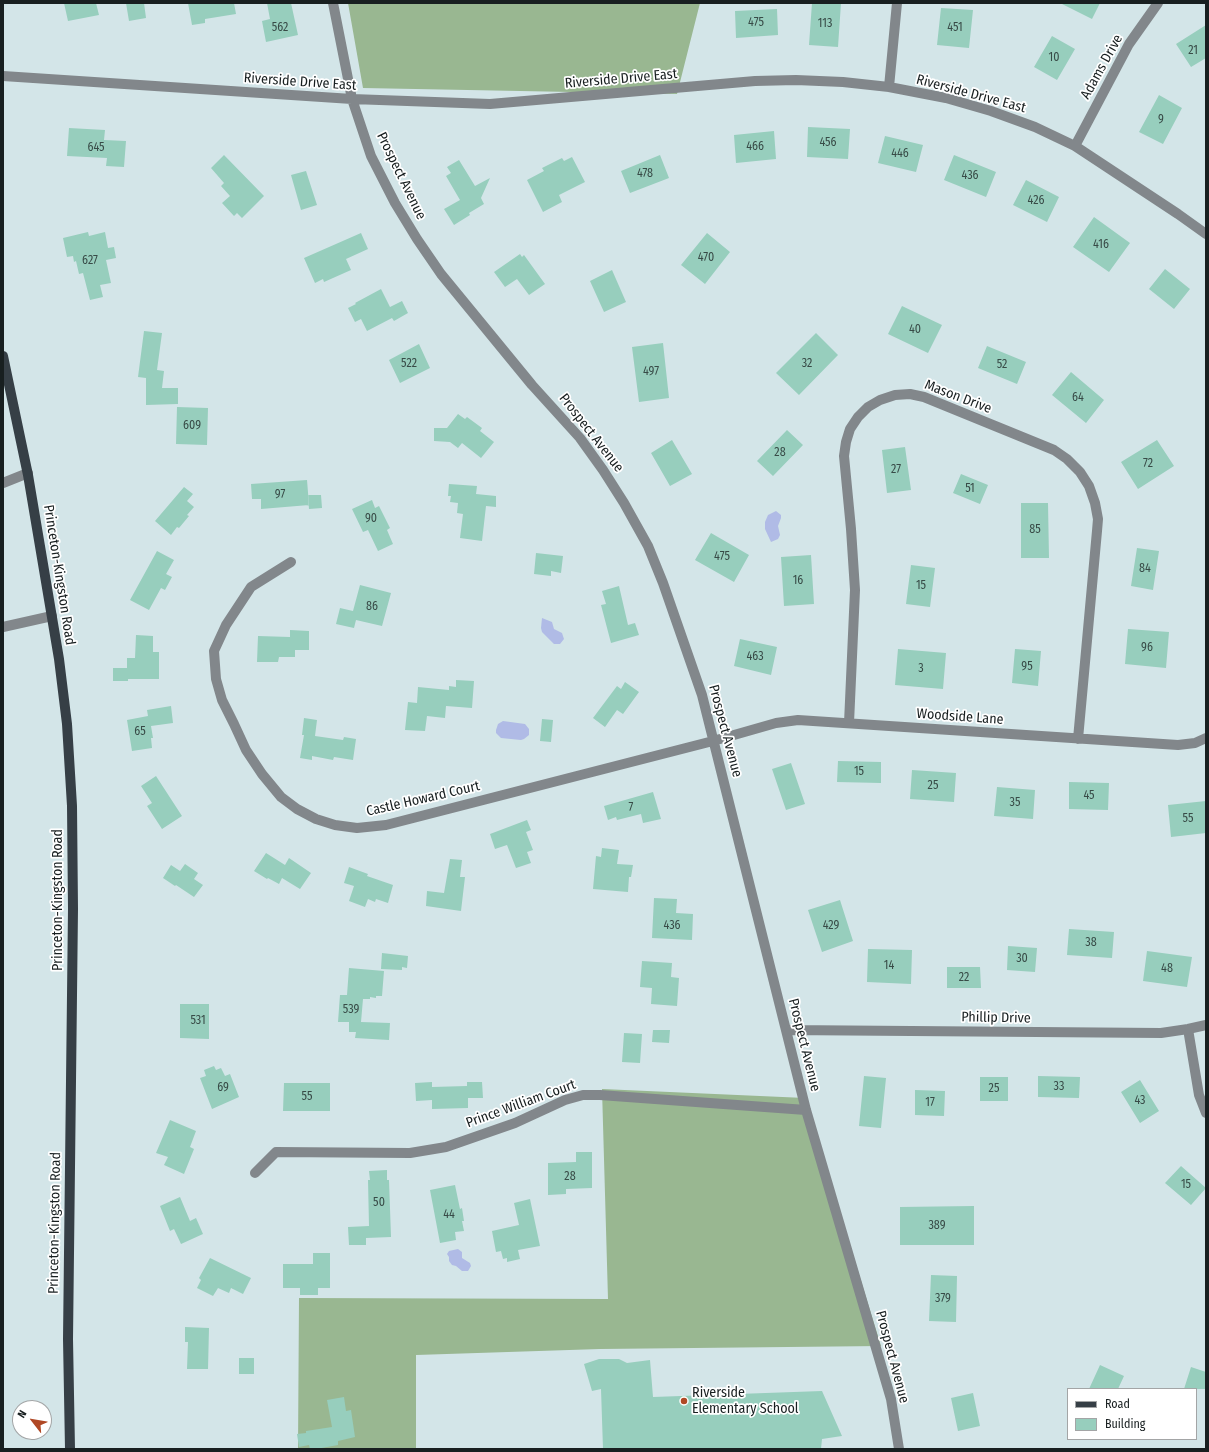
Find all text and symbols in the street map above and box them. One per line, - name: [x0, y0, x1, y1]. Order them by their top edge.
- house number: 475: [748, 16, 764, 30]
- house number: 113: [818, 17, 832, 31]
- house number: 562: [272, 21, 288, 35]
- house number: 451: [947, 21, 963, 35]
- street label: Adams Drive: [1077, 32, 1127, 102]
- house number: 21: [1188, 44, 1198, 58]
- house number: 10: [1049, 51, 1059, 65]
- street label: Riverside Drive East: [564, 66, 678, 92]
- street label: Riverside Drive East: [243, 70, 357, 94]
- street label: Riverside Drive East: [914, 71, 1028, 117]
- house number: 9: [1158, 113, 1164, 127]
- street label: Prospect Avenue: [373, 130, 429, 222]
- house number: 456: [819, 136, 837, 150]
- house number: 466: [746, 140, 764, 154]
- house number: 645: [87, 141, 105, 155]
- house number: 446: [891, 147, 909, 161]
- house number: 478: [637, 167, 653, 181]
- house number: 436: [961, 169, 979, 183]
- house number: 426: [1028, 194, 1044, 208]
- house number: 416: [1093, 238, 1109, 252]
- house number: 470: [698, 251, 714, 265]
- house number: 627: [82, 254, 98, 268]
- house number: 40: [909, 323, 921, 337]
- house number: 522: [401, 357, 417, 371]
- house number: 32: [802, 357, 812, 371]
- house number: 52: [997, 358, 1007, 372]
- house number: 497: [643, 365, 659, 379]
- street label: Mason Drive: [922, 377, 994, 417]
- street label: Prospect Avenue: [555, 390, 627, 476]
- house number: 64: [1072, 391, 1084, 405]
- house number: 609: [183, 419, 201, 433]
- house number: 28: [774, 446, 786, 460]
- house number: 72: [1143, 457, 1153, 471]
- house number: 27: [891, 463, 901, 477]
- house number: 51: [965, 482, 975, 496]
- house number: 97: [275, 488, 285, 502]
- street label: Princeton-Kingston Road: [40, 504, 78, 646]
- house number: 90: [365, 512, 377, 526]
- house number: 85: [1029, 523, 1041, 537]
- house number: 475: [714, 550, 730, 564]
- house number: 84: [1139, 562, 1151, 576]
- house number: 16: [793, 574, 803, 588]
- house number: 15: [916, 579, 926, 593]
- house number: 86: [366, 600, 378, 614]
- house number: 96: [1141, 641, 1153, 655]
- house number: 463: [746, 650, 764, 664]
- house number: 95: [1021, 660, 1033, 674]
- house number: 3: [918, 662, 924, 676]
- street label: Prospect Avenue: [705, 683, 745, 779]
- street label: Woodside Lane: [916, 706, 1004, 728]
- house number: 65: [134, 725, 146, 739]
- house number: 15: [854, 765, 864, 779]
- street label: Castle Howard Court: [365, 778, 481, 820]
- house number: 25: [928, 779, 938, 793]
- house number: 45: [1083, 789, 1095, 803]
- house number: 35: [1010, 796, 1020, 810]
- house number: 7: [629, 801, 633, 815]
- house number: 55: [1183, 812, 1193, 826]
- street label: Princeton-Kingston Road: [50, 829, 66, 971]
- house number: 436: [663, 919, 681, 933]
- house number: 429: [823, 919, 839, 933]
- house number: 38: [1085, 936, 1097, 950]
- house number: 30: [1016, 952, 1028, 966]
- house number: 14: [884, 959, 894, 973]
- house number: 48: [1161, 962, 1173, 976]
- house number: 22: [959, 971, 969, 985]
- street label: Prospect Avenue: [784, 997, 824, 1093]
- house number: 539: [343, 1003, 359, 1017]
- street label: Phillip Drive: [961, 1009, 1031, 1027]
- house number: 531: [190, 1014, 206, 1028]
- street label: Prince William Court: [464, 1076, 578, 1132]
- house number: 33: [1054, 1080, 1064, 1094]
- house number: 69: [217, 1081, 229, 1095]
- house number: 25: [989, 1082, 999, 1096]
- house number: 55: [302, 1090, 312, 1104]
- house number: 43: [1134, 1094, 1146, 1108]
- house number: 17: [925, 1096, 935, 1110]
- street label: Princeton-Kingston Road: [45, 1152, 65, 1294]
- house number: 28: [564, 1170, 576, 1184]
- house number: 15: [1181, 1178, 1191, 1192]
- house number: 50: [373, 1196, 385, 1210]
- house number: 44: [443, 1208, 455, 1222]
- house number: 389: [928, 1219, 946, 1233]
- house number: 379: [935, 1292, 951, 1306]
- street label: Prospect Avenue: [872, 1309, 912, 1405]
- place label: Riverside Elementary School: [692, 1385, 799, 1418]
- legend: [1067, 1388, 1197, 1440]
- marker: Riverside Elementary School: [679, 1396, 689, 1406]
- text: Road: [1105, 1397, 1130, 1411]
- north arrow: [12, 1400, 52, 1440]
- text: N: [15, 1408, 29, 1420]
- text: Building: [1105, 1417, 1145, 1431]

